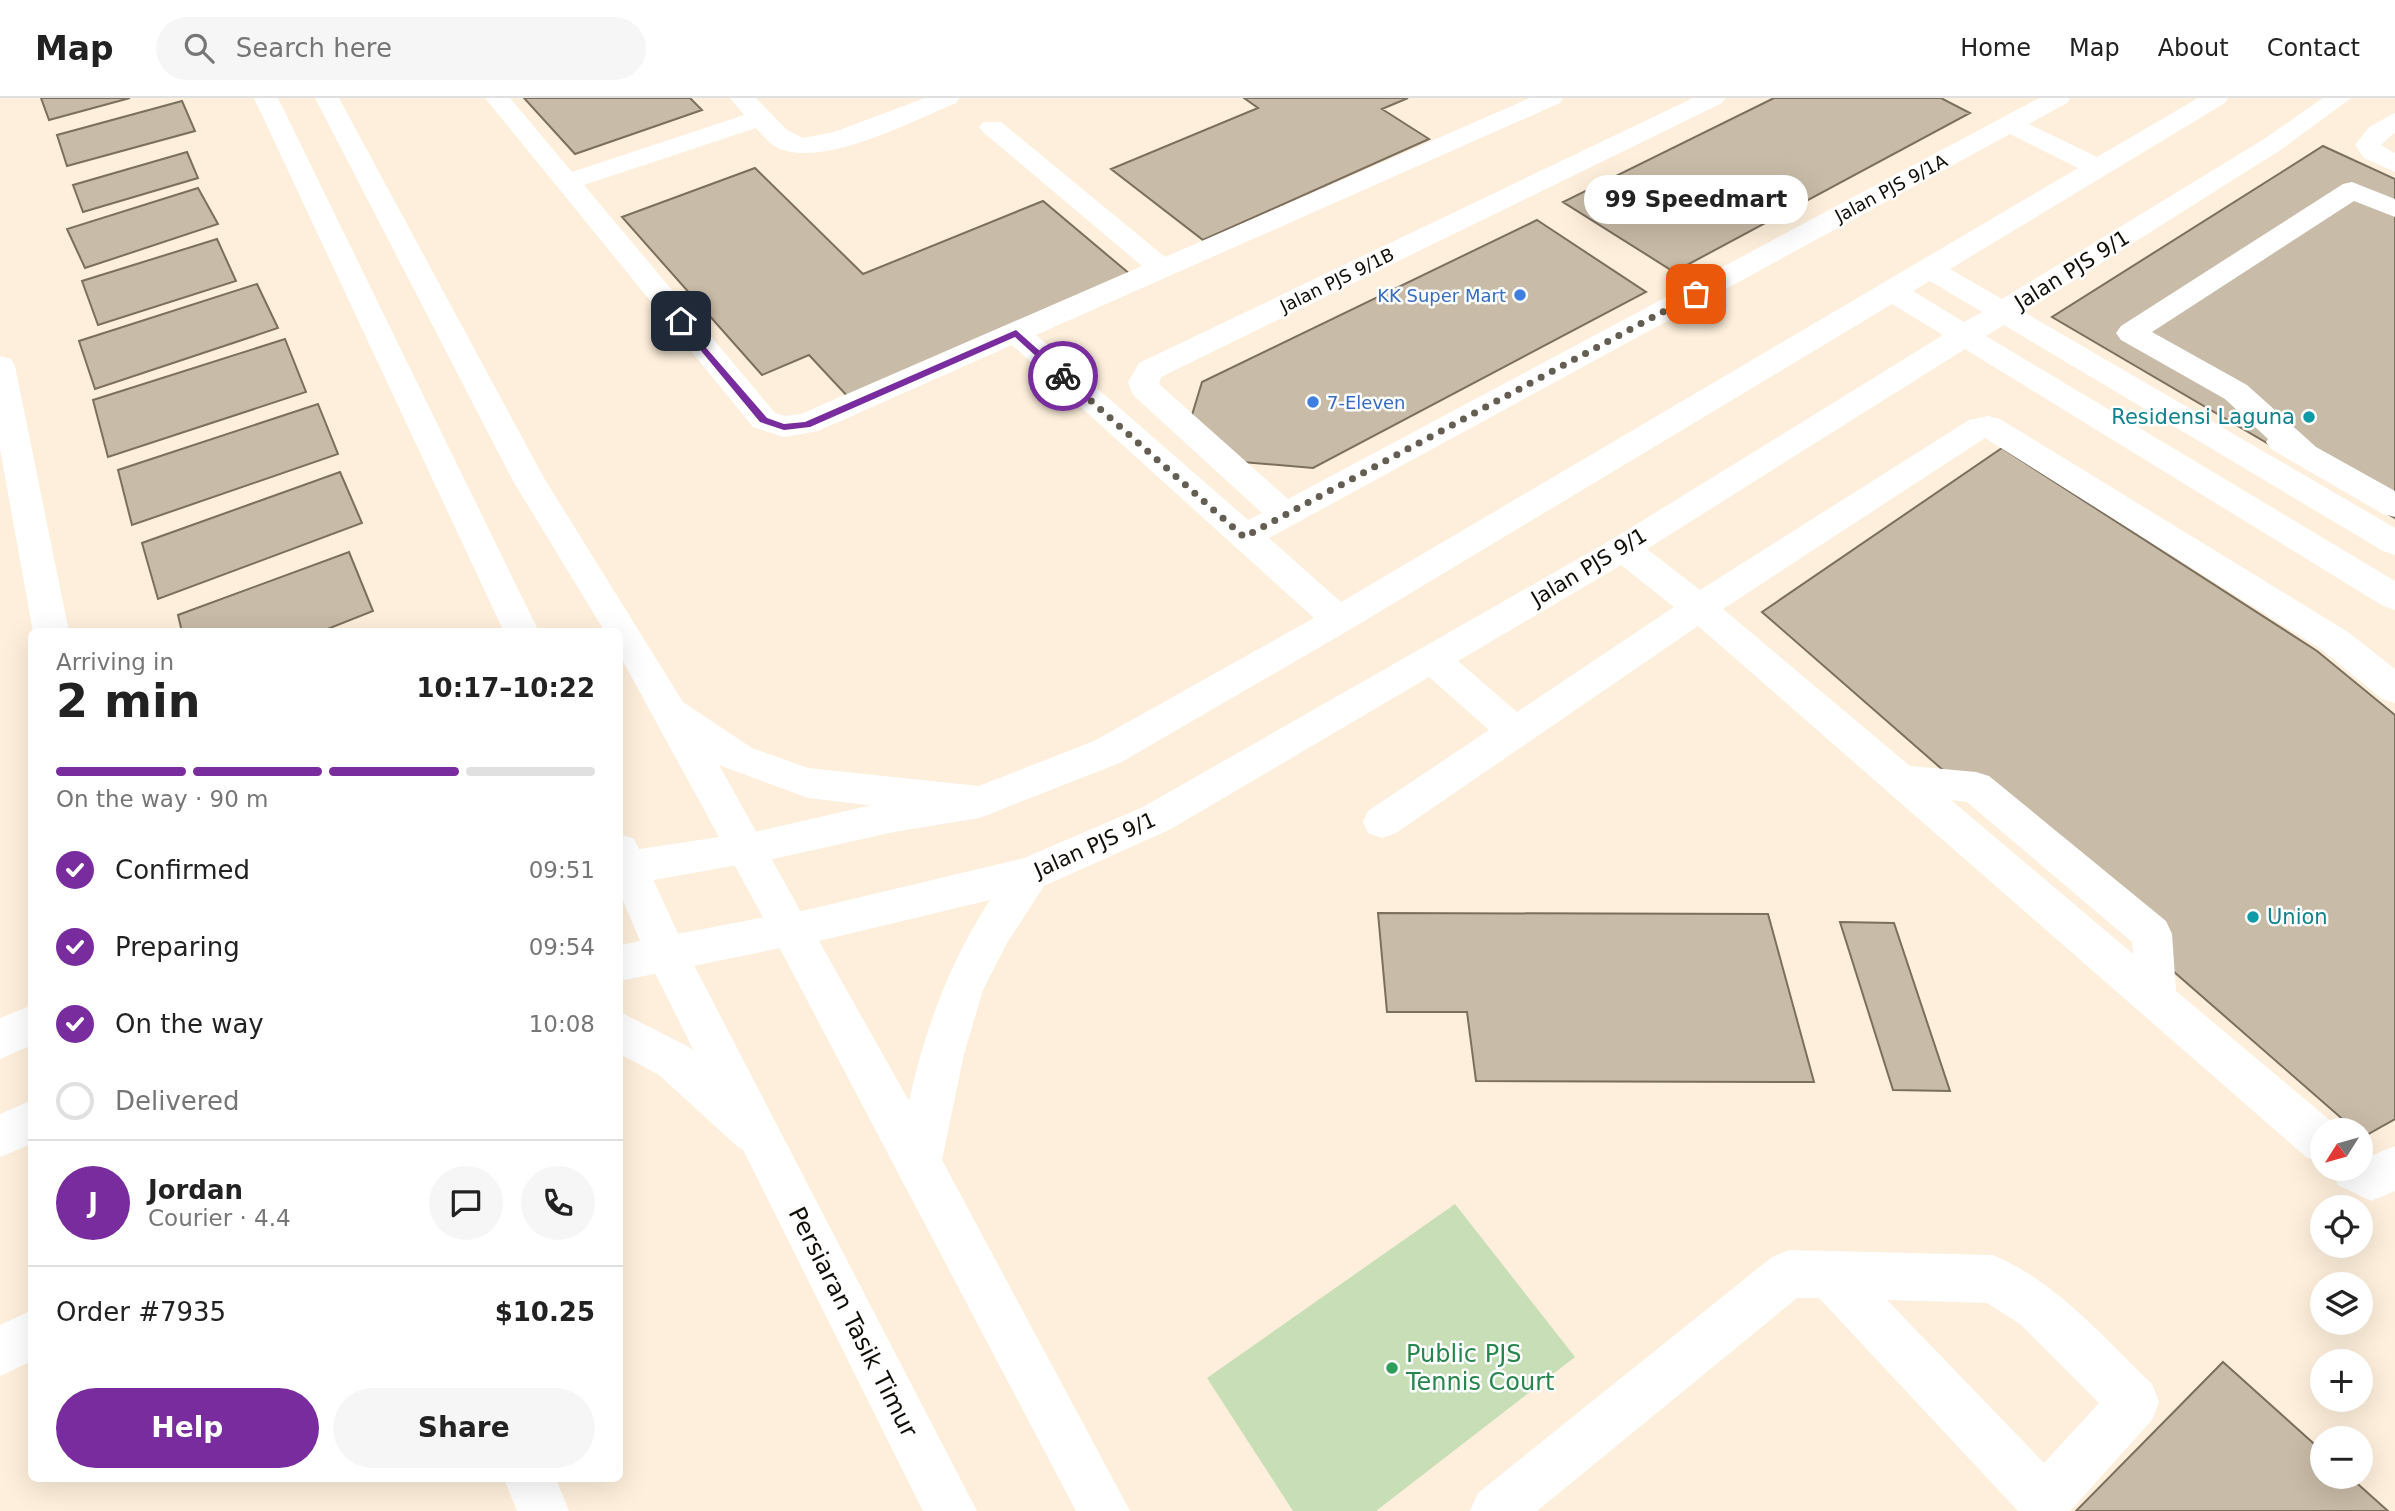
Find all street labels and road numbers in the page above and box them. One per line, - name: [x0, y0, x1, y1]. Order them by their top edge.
- street label: Jalan PJS 9/1A: [1830, 149, 1951, 227]
- street label: Jalan PJS 9/1: [2009, 225, 2134, 316]
- street label: Jalan PJS 9/1B: [1276, 243, 1397, 317]
- street label: Jalan PJS 9/1: [1525, 523, 1651, 612]
- street label: Jalan PJS 9/1: [1029, 808, 1159, 883]
- street label: Persiaran Tasik Timur: [783, 1202, 923, 1442]

